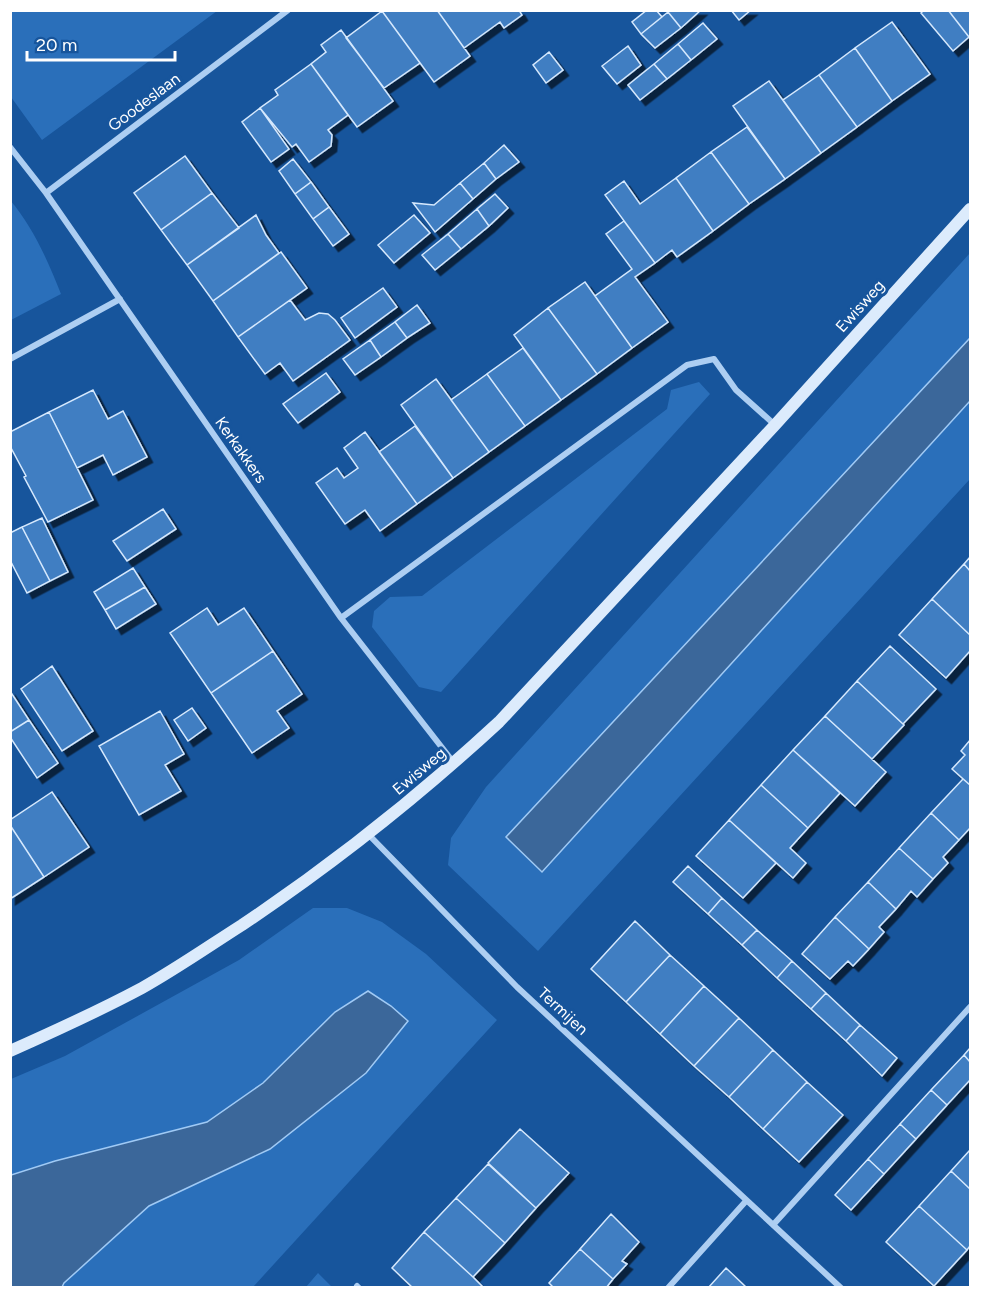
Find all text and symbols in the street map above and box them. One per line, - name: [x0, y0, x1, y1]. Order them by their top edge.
- scale bar: [27, 24, 176, 62]
- text: 20 m: [36, 34, 77, 56]
- street label: Goodeslaan: [104, 69, 184, 135]
- street label: Ewisweg: [832, 276, 888, 336]
- street label: Kerkakkers: [211, 413, 271, 487]
- street label: Ewisweg: [389, 743, 449, 799]
- street label: Termijen: [534, 983, 592, 1039]

